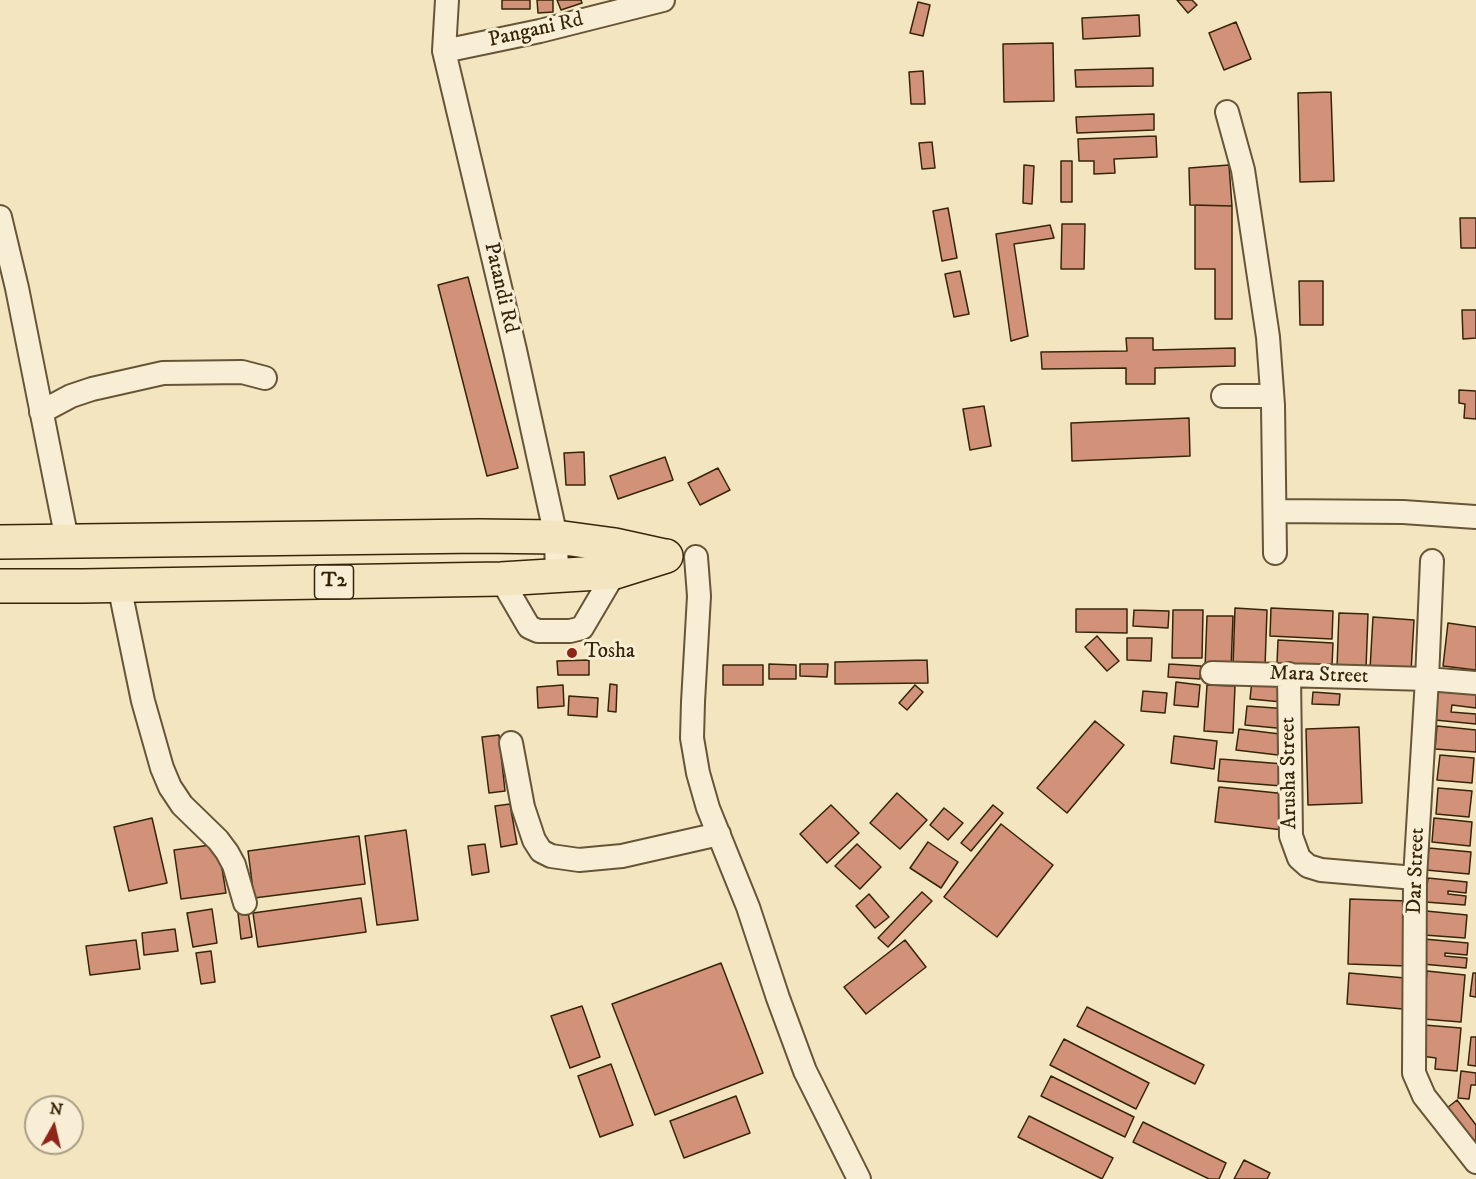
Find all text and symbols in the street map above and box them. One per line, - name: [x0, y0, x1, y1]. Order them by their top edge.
- street label: Pangani Rd: [486, 8, 586, 54]
- street label: Patandi Rd: [477, 240, 523, 336]
- road number: T2: [314, 565, 354, 599]
- place label: Tosha: [584, 640, 635, 666]
- marker: Tosha: [565, 646, 579, 660]
- street label: Mara Street: [1269, 662, 1369, 690]
- street label: Arusha Street: [1276, 717, 1304, 829]
- street label: Dar Street: [1403, 827, 1431, 915]
- north arrow: [24, 1095, 84, 1155]
- text: N: [48, 1098, 64, 1120]

